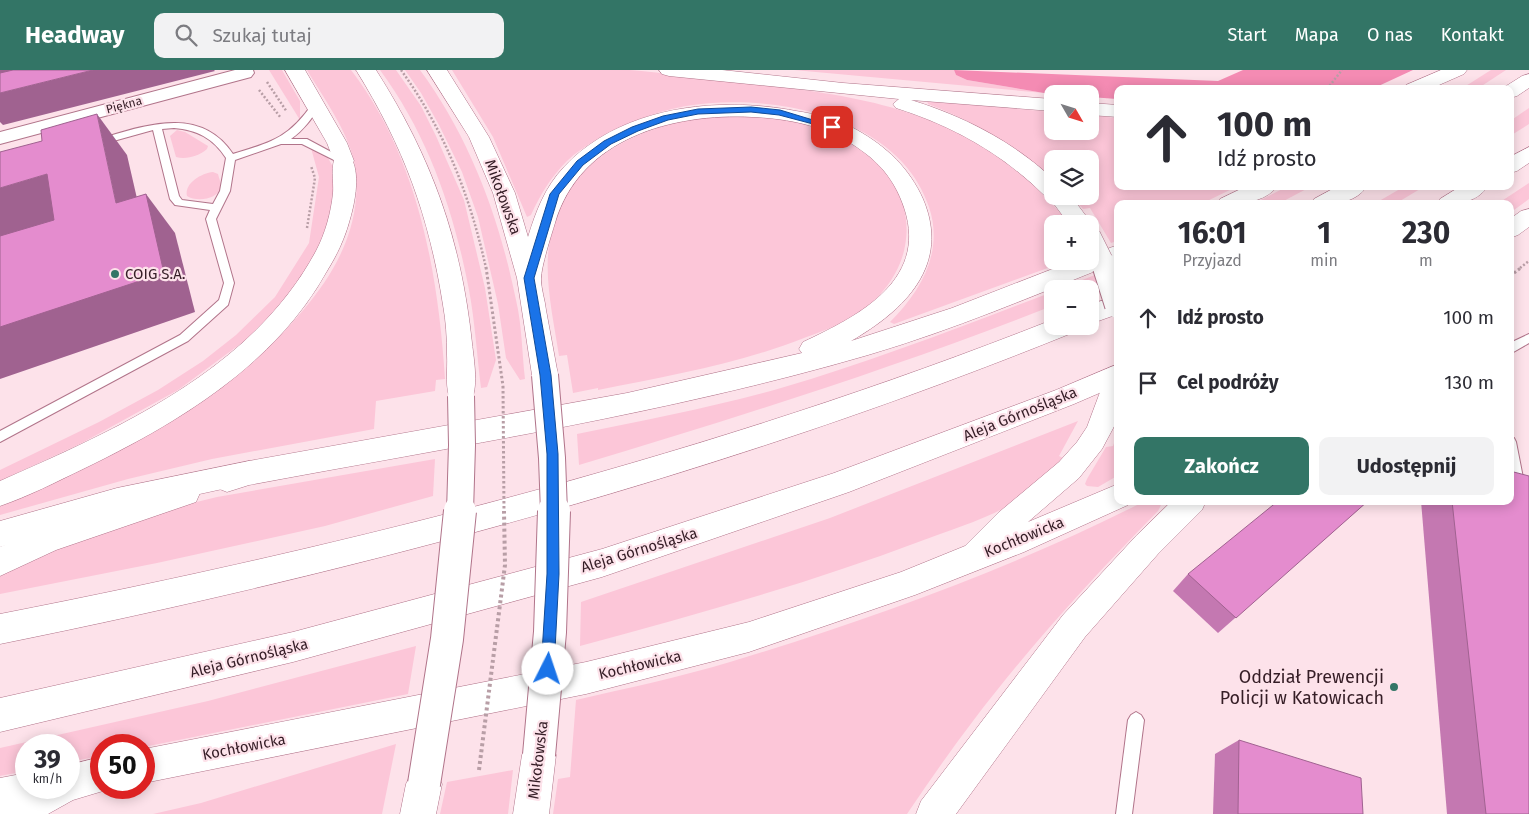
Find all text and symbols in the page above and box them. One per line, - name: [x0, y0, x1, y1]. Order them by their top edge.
- search box: [154, 13, 504, 58]
- text: Headway: [25, 21, 124, 49]
- icon: search: [172, 21, 200, 49]
- text: Szukaj tutaj: [212, 24, 312, 47]
- text: Start: [1227, 24, 1267, 46]
- text: Mapa: [1295, 24, 1339, 46]
- text: O nas: [1367, 24, 1413, 46]
- text: Kontakt: [1441, 24, 1504, 46]
- north arrow: [1044, 85, 1099, 140]
- map controls: [1044, 85, 1099, 335]
- street label: Piękna: [105, 94, 143, 116]
- text: 100 m: [1217, 103, 1312, 145]
- icon: ahead: [1134, 105, 1199, 170]
- pin: [811, 106, 853, 148]
- icon: arrive: [818, 113, 846, 141]
- text: Idź prosto: [1217, 145, 1317, 172]
- button: layers: [1044, 150, 1099, 205]
- street label: Mikołowska: [481, 157, 525, 237]
- button: +: [1044, 215, 1099, 270]
- text: 16:01: [1178, 215, 1247, 251]
- text: 1: [1317, 215, 1331, 251]
- text: 230: [1402, 215, 1450, 251]
- text: Przyjazd: [1182, 251, 1242, 270]
- text: min: [1310, 251, 1338, 270]
- text: m: [1419, 251, 1433, 270]
- place label: COIG S.A.: [125, 265, 185, 283]
- marker: COIG S.A.: [109, 268, 121, 280]
- button: −: [1044, 280, 1099, 335]
- icon: ahead: [1134, 304, 1162, 332]
- text: Idź prosto: [1177, 306, 1264, 329]
- text: 100 m: [1443, 306, 1494, 329]
- icon: arrive: [1134, 369, 1162, 397]
- text: Cel podróży: [1177, 371, 1279, 394]
- text: 130 m: [1444, 371, 1494, 394]
- street label: Aleja Górnośląska: [961, 383, 1079, 445]
- button: Zakończ: [1134, 437, 1309, 495]
- button: Udostępnij: [1319, 437, 1494, 495]
- street label: Kochłowicka: [982, 513, 1066, 561]
- street label: Aleja Górnośląska: [579, 524, 699, 576]
- street label: Aleja Górnośląska: [188, 635, 310, 681]
- position arrow: [521, 642, 573, 694]
- street label: Kochłowicka: [597, 647, 683, 683]
- place label: Oddział Prewencji Policji w Katowicach: [1220, 666, 1384, 709]
- marker: Oddział Prewencji Policji w Katowicach: [1388, 681, 1400, 693]
- street label: Mikołowska: [524, 720, 552, 800]
- street label: Kochłowicka: [201, 730, 287, 764]
- speed limit sign: 50: [90, 734, 155, 799]
- text: 39: [34, 745, 61, 775]
- text: km/h: [33, 772, 62, 786]

